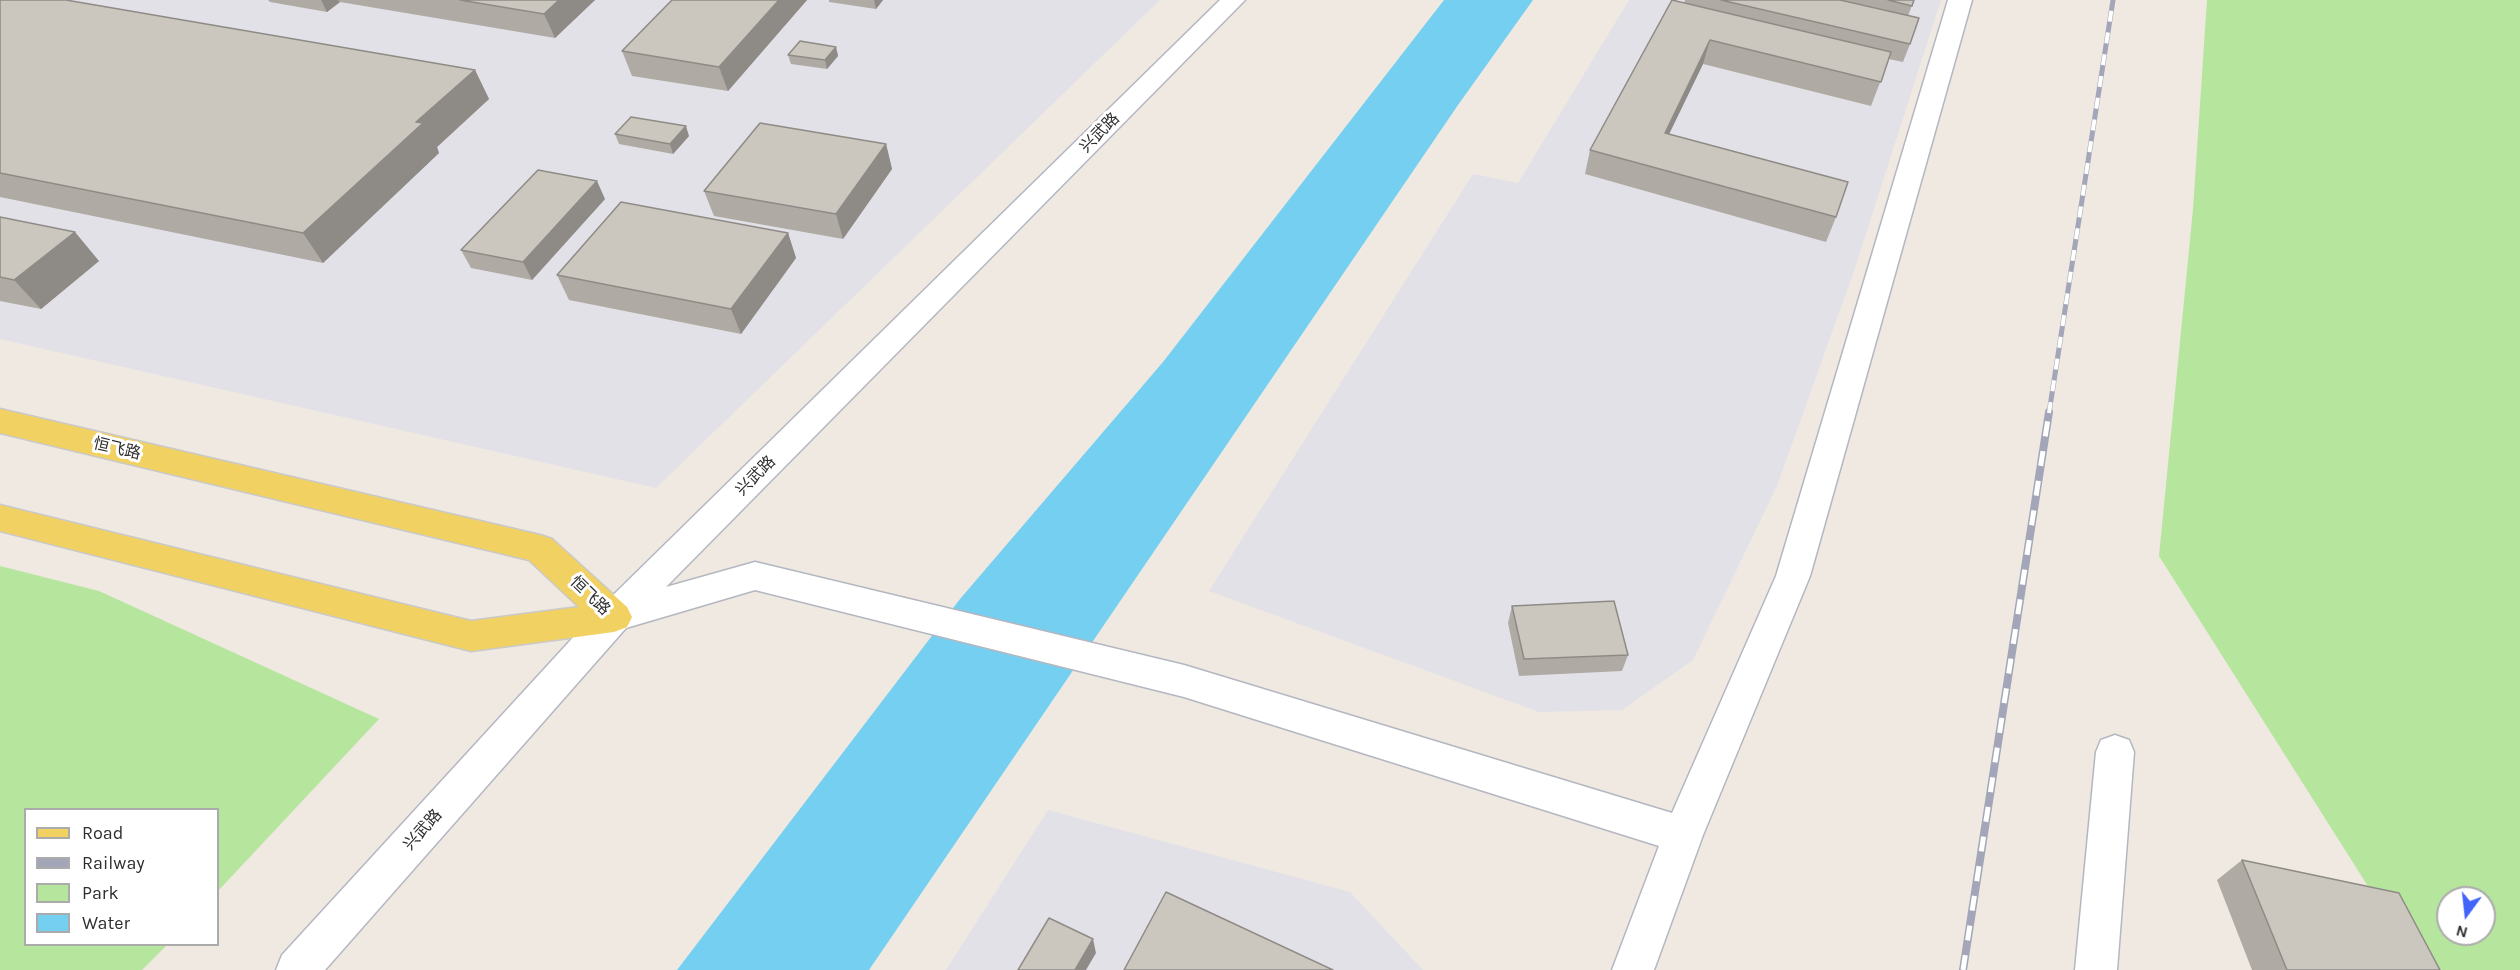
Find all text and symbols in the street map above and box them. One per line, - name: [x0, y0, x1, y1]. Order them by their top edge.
- street label: 兴武路: [1076, 109, 1124, 157]
- street label: 恒飞路: [91, 434, 143, 464]
- street label: 兴武路: [732, 452, 780, 500]
- street label: 恒飞路: [566, 572, 614, 620]
- street label: 兴武路: [400, 806, 446, 854]
- legend: [24, 808, 219, 946]
- text: Road: [82, 822, 123, 844]
- text: Railway: [82, 852, 145, 874]
- text: Park: [82, 882, 119, 904]
- north arrow: [2436, 886, 2496, 946]
- text: Water: [82, 912, 130, 934]
- text: N: [2454, 921, 2470, 943]

